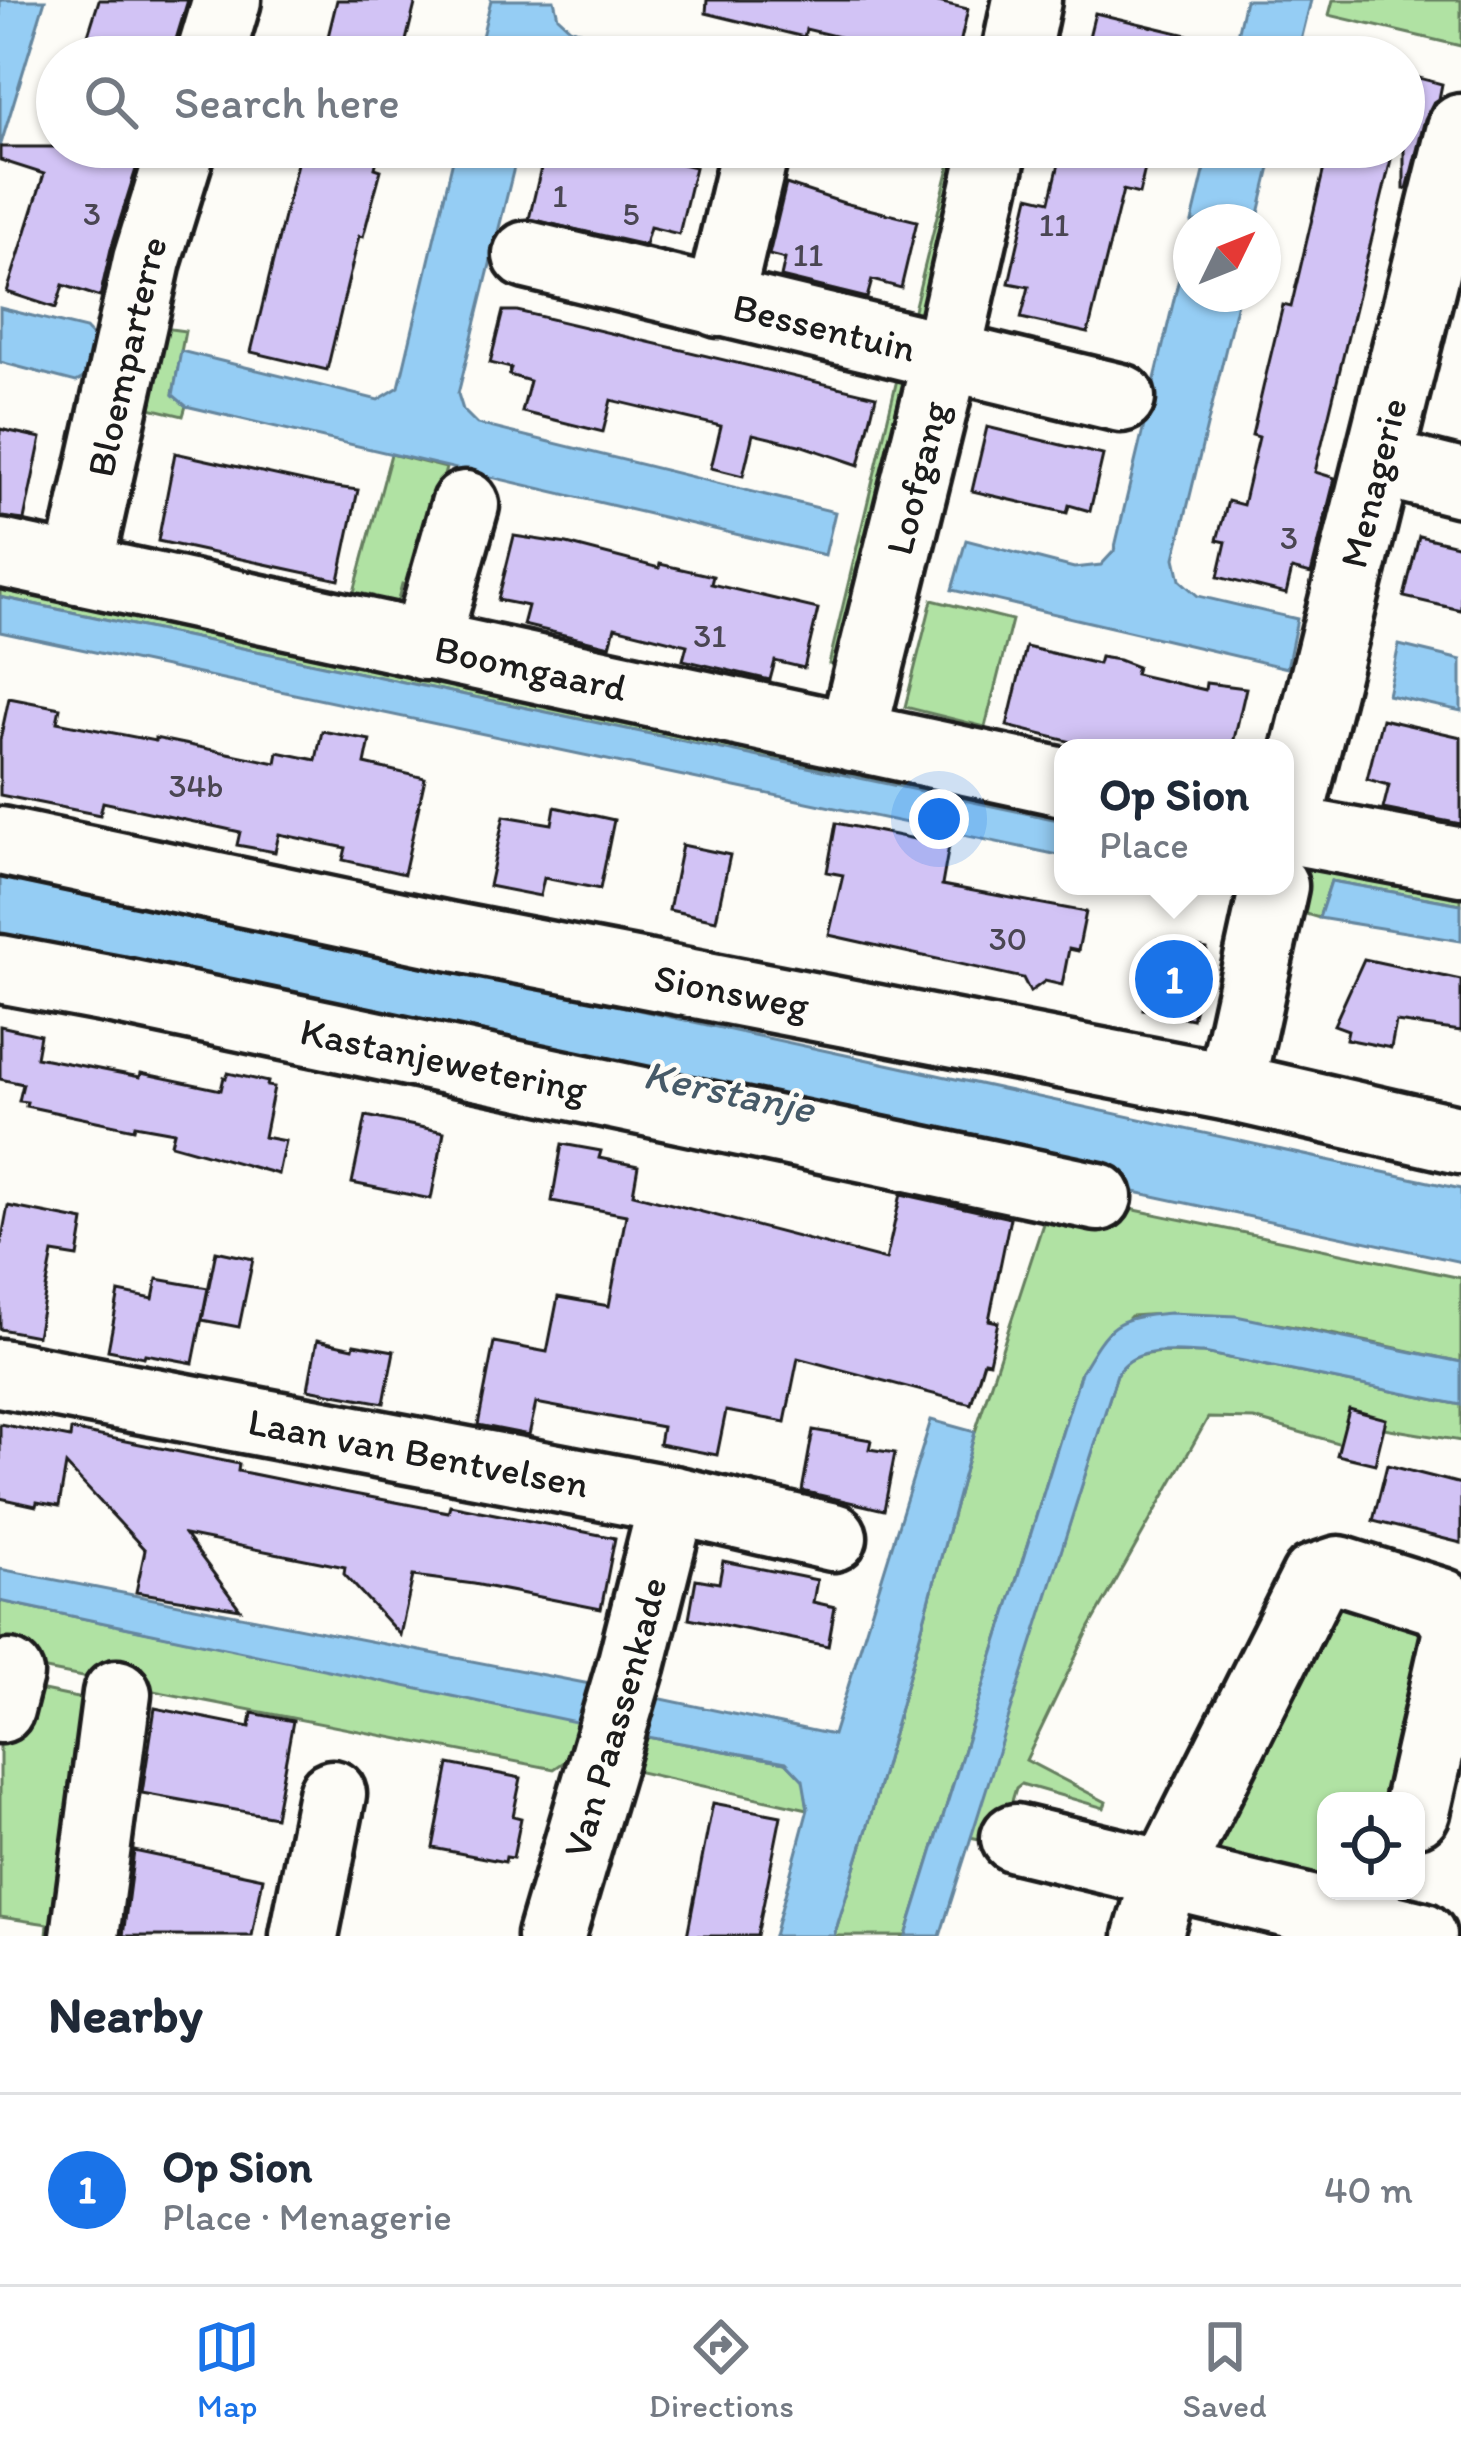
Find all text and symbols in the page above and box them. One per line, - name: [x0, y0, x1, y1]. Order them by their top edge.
- search box: [36, 36, 1425, 168]
- icon: search: [78, 69, 144, 135]
- text: Search here: [174, 75, 400, 129]
- house number: 1: [552, 176, 568, 215]
- house number: 3: [83, 194, 101, 233]
- house number: 5: [622, 194, 640, 233]
- north arrow: [1173, 204, 1281, 312]
- house number: 11: [1039, 205, 1069, 244]
- street label: Bloemparterre: [76, 230, 177, 481]
- house number: 11: [793, 235, 823, 274]
- street label: Bessentuin: [728, 282, 921, 371]
- street label: Menagerie: [1329, 393, 1416, 572]
- street label: Loofgang: [875, 396, 958, 559]
- house number: 3: [1280, 518, 1298, 557]
- house number: 31: [693, 616, 727, 655]
- street label: Boomgaard: [430, 624, 632, 711]
- popup: [1054, 739, 1294, 895]
- house number: 34b: [169, 766, 223, 805]
- text: Op Sion: [1099, 767, 1249, 821]
- your location: [909, 789, 969, 849]
- text: Place: [1099, 821, 1189, 868]
- house number: 30: [989, 919, 1027, 958]
- pin: 1: [1135, 934, 1213, 1024]
- street label: Sionsweg: [651, 953, 813, 1029]
- street label: Kastanjewetering: [296, 1007, 591, 1112]
- water label: Kerstanje: [639, 1048, 821, 1134]
- street label: Laan van Bentvelsen: [244, 1397, 593, 1507]
- street label: Van Paassenkade: [552, 1572, 676, 1863]
- map controls: [1317, 1792, 1425, 1900]
- button: locate: [1317, 1792, 1425, 1900]
- text: Nearby: [48, 1984, 203, 2045]
- text: Op Sion: [162, 2139, 312, 2193]
- text: 1: [78, 2166, 96, 2213]
- text: 40 m: [1324, 2166, 1413, 2213]
- text: Place · Menagerie: [162, 2193, 452, 2240]
- tab: Map: [194, 2314, 260, 2425]
- tab: Directions: [649, 2314, 794, 2425]
- tab: Saved: [1183, 2314, 1267, 2425]

